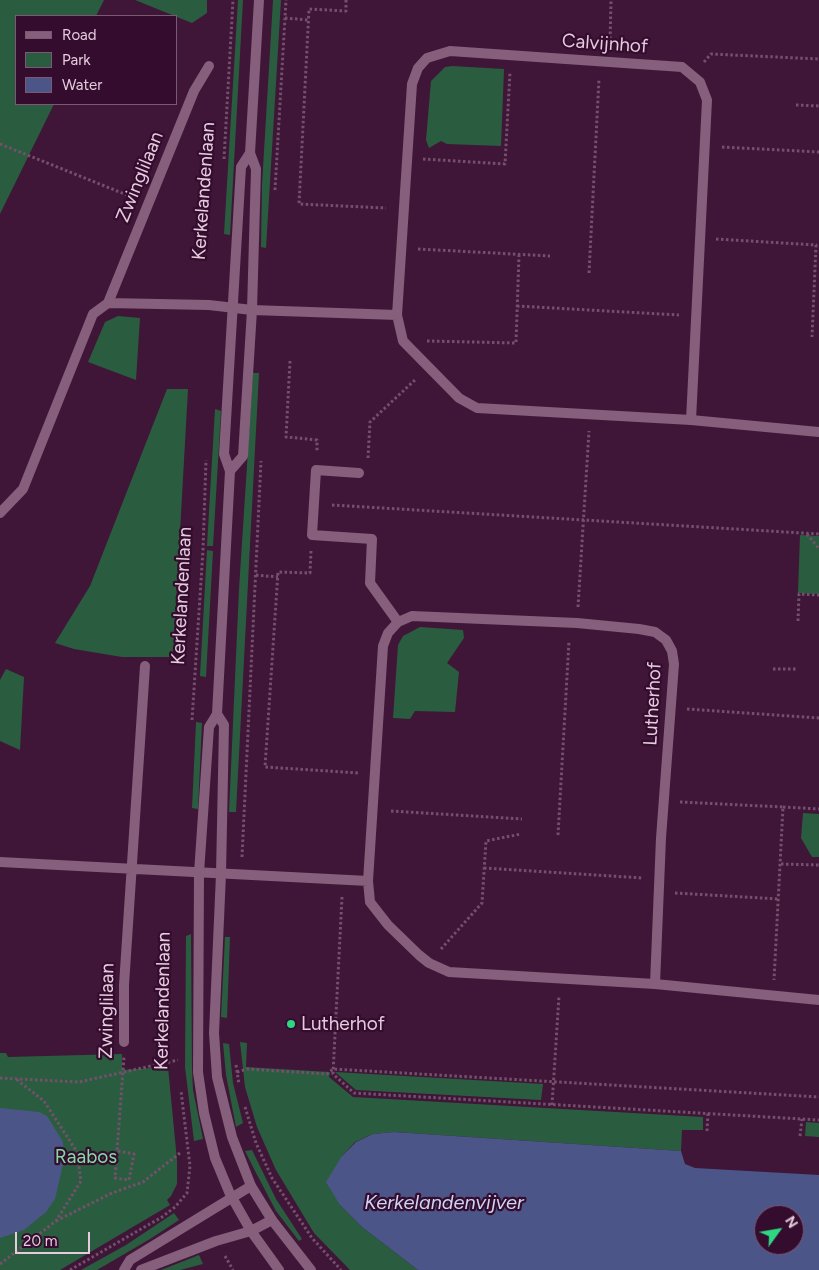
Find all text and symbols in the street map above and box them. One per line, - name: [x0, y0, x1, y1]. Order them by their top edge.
- legend: [15, 15, 178, 105]
- text: Road: [62, 26, 97, 44]
- street label: Calvijnhof: [561, 30, 649, 58]
- text: Park: [62, 51, 91, 69]
- text: Water: [62, 76, 102, 94]
- street label: Kerkelandenlaan: [188, 121, 220, 261]
- street label: Zwinglilaan: [111, 128, 169, 226]
- street label: Kerkelandenlaan: [167, 526, 197, 666]
- street label: Lutherhof: [639, 662, 667, 746]
- street label: Kerkelandenlaan: [150, 932, 176, 1070]
- street label: Zwinglilaan: [95, 963, 119, 1059]
- place label: Lutherhof: [301, 1013, 385, 1035]
- marker: Lutherhof: [285, 1018, 297, 1030]
- park label: Raabos: [55, 1146, 117, 1168]
- water label: Kerkelandenvijver: [364, 1191, 524, 1215]
- north arrow: [754, 1205, 804, 1255]
- text: N: [781, 1213, 801, 1231]
- scale bar: [18, 1222, 92, 1254]
- text: 20 m: [23, 1232, 57, 1250]

